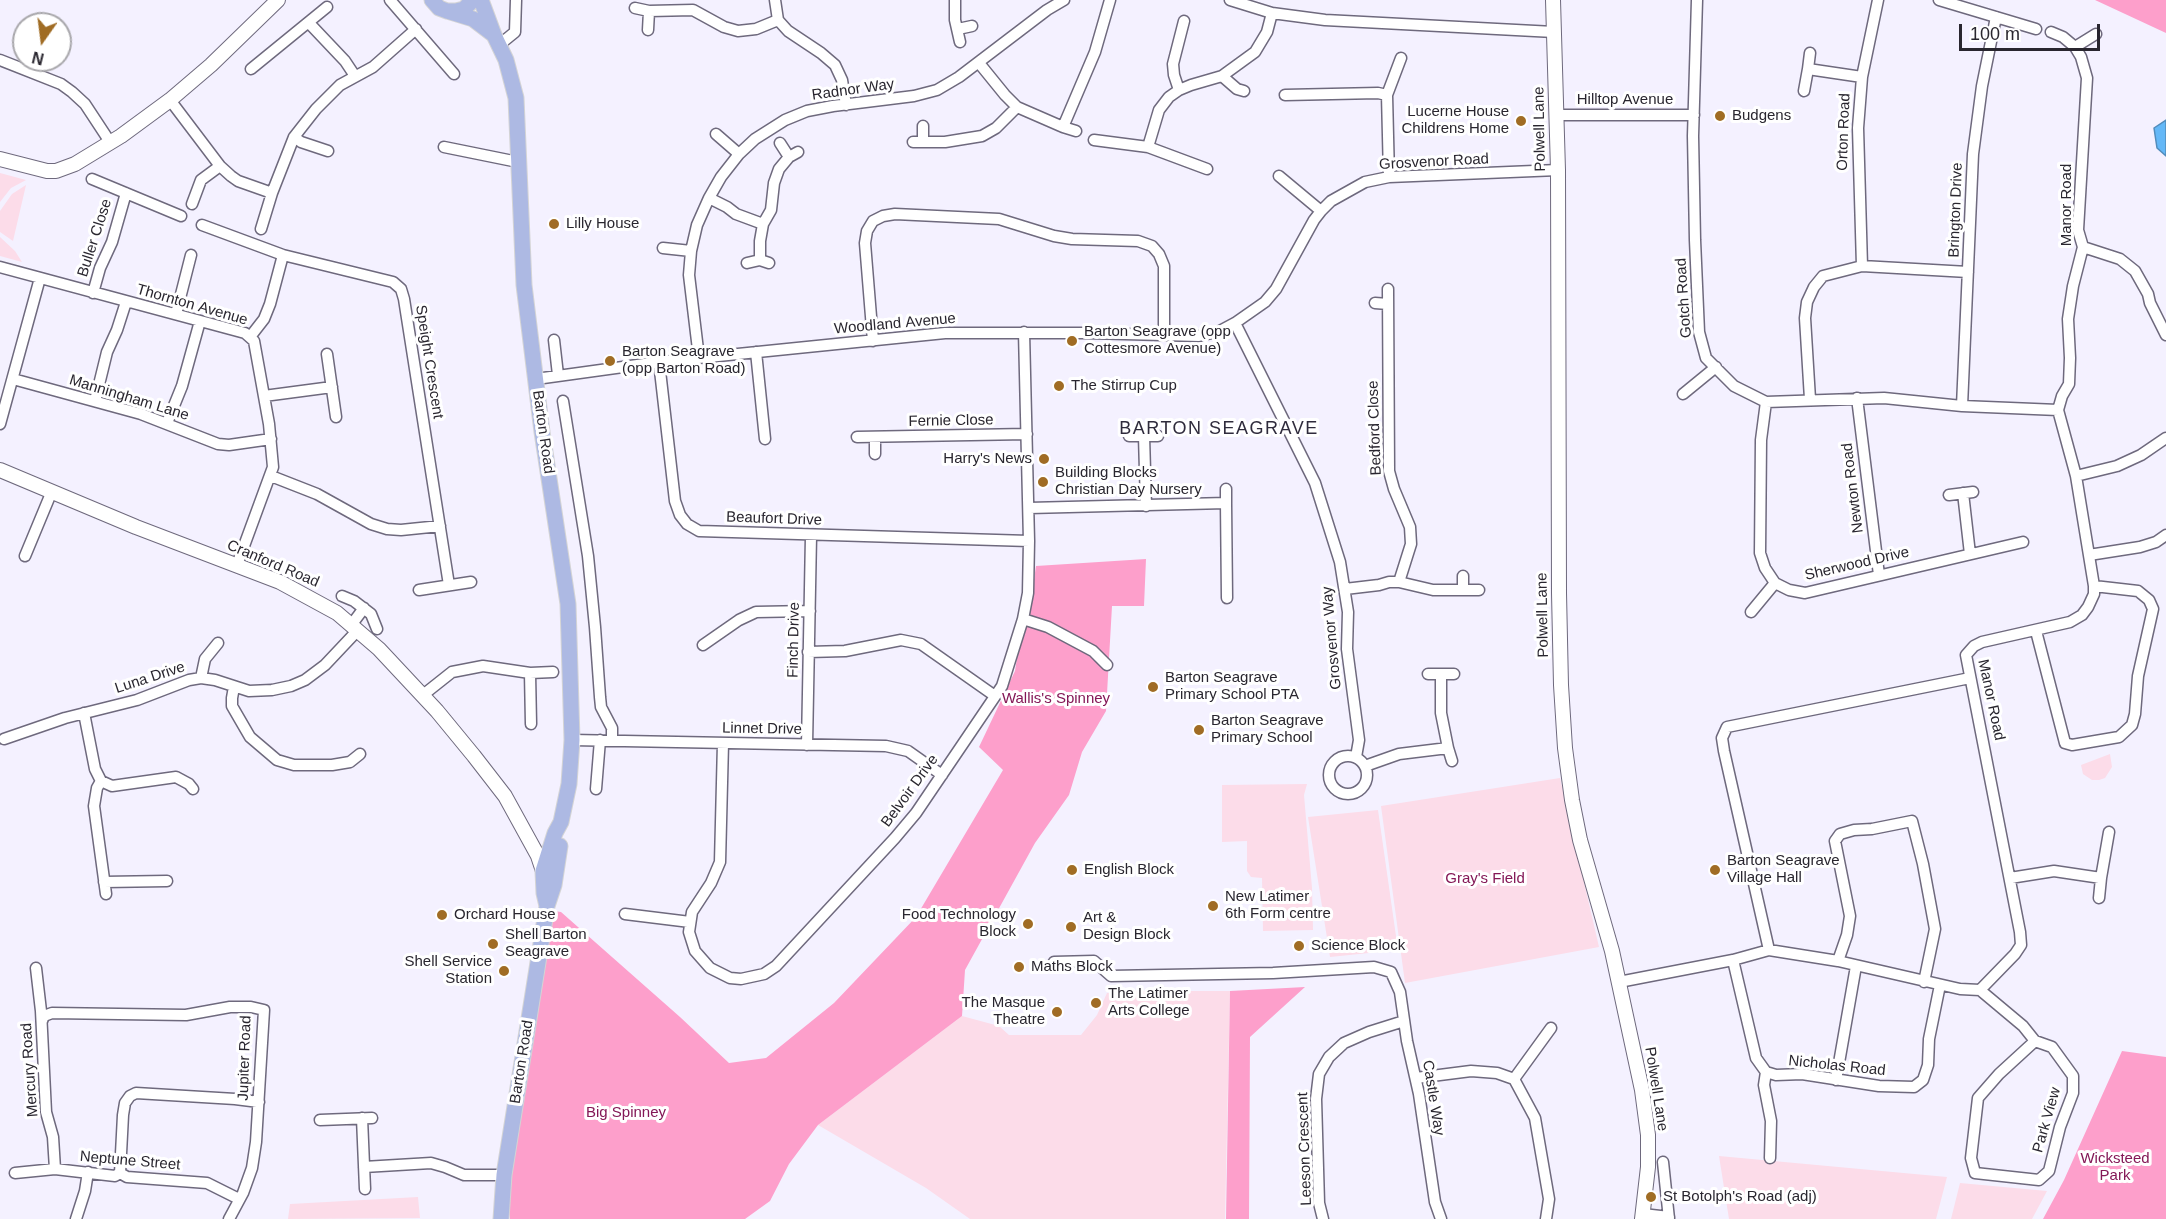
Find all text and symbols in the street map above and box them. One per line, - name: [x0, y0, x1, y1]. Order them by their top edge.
- north arrow: [12, 12, 72, 72]
- scale bar: [1962, 12, 2103, 50]
- text: 100 m: [1970, 24, 2020, 44]
- text: N: [30, 48, 46, 68]
- street label: Radnor Way: [811, 75, 895, 105]
- street label: Polwell Lane: [1530, 86, 1550, 172]
- street label: Hilltop Avenue: [1577, 91, 1673, 109]
- street label: Orton Road: [1834, 93, 1854, 171]
- place label: Lucerne House Childrens Home: [1401, 103, 1509, 138]
- place label: Budgens: [1732, 107, 1791, 125]
- marker: Budgens: [1713, 109, 1727, 123]
- marker: Lucerne House Childrens Home: [1514, 114, 1528, 128]
- street label: Grosvenor Road: [1379, 150, 1489, 174]
- street label: Brington Drive: [1945, 162, 1967, 258]
- street label: Manor Road: [2058, 164, 2076, 246]
- street label: Buller Close: [74, 197, 116, 279]
- place label: Lilly House: [566, 215, 639, 233]
- marker: Lilly House: [547, 217, 561, 231]
- street label: Gotch Road: [1672, 257, 1696, 339]
- street label: Thornton Avenue: [134, 281, 250, 329]
- street label: Speight Crescent: [411, 304, 447, 420]
- street label: Woodland Avenue: [833, 310, 957, 338]
- place label: Barton Seagrave (opp Cottesmore Avenue): [1084, 323, 1231, 358]
- marker: Barton Seagrave (opp Cottesmore Avenue): [1065, 334, 1079, 348]
- place label: Barton Seagrave (opp Barton Road): [622, 343, 745, 378]
- marker: Barton Seagrave (opp Barton Road): [603, 354, 617, 368]
- street label: Manningham Lane: [67, 371, 191, 425]
- place label: The Stirrup Cup: [1071, 377, 1177, 395]
- marker: The Stirrup Cup: [1052, 379, 1066, 393]
- street label: Bedford Close: [1364, 380, 1386, 476]
- street label: Barton Road: [528, 389, 558, 475]
- street label: Fernie Close: [908, 411, 994, 431]
- district label: BARTON SEAGRAVE: [1119, 418, 1319, 440]
- street label: Newton Road: [1839, 442, 1867, 534]
- place label: Harry's News: [943, 450, 1032, 468]
- marker: Harry's News: [1037, 452, 1051, 466]
- place label: Building Blocks Christian Day Nursery: [1055, 464, 1202, 499]
- marker: Building Blocks Christian Day Nursery: [1036, 475, 1050, 489]
- street label: Beaufort Drive: [726, 508, 822, 530]
- street label: Cranford Road: [224, 536, 322, 592]
- street label: Sherwood Drive: [1803, 543, 1911, 585]
- street label: Polwell Lane: [1533, 572, 1553, 658]
- street label: Grosvenor Way: [1319, 586, 1345, 690]
- street label: Finch Drive: [784, 602, 804, 678]
- street label: Luna Drive: [113, 658, 187, 698]
- street label: Manor Road: [1974, 658, 2008, 742]
- place label: Barton Seagrave Primary School PTA: [1165, 669, 1299, 704]
- marker: Barton Seagrave Primary School PTA: [1146, 680, 1160, 694]
- park label: Wallis's Spinney: [1002, 690, 1110, 708]
- place label: Barton Seagrave Primary School: [1211, 712, 1324, 747]
- street label: Linnet Drive: [722, 719, 802, 739]
- marker: Barton Seagrave Primary School: [1192, 723, 1206, 737]
- street label: Belvoir Drive: [878, 751, 942, 831]
- place label: Barton Seagrave Village Hall: [1727, 852, 1840, 887]
- place label: English Block: [1084, 861, 1174, 879]
- marker: English Block: [1065, 863, 1079, 877]
- marker: Barton Seagrave Village Hall: [1708, 863, 1722, 877]
- park label: Gray's Field: [1445, 870, 1525, 888]
- place label: New Latimer 6th Form centre: [1225, 888, 1331, 923]
- marker: New Latimer 6th Form centre: [1206, 899, 1220, 913]
- place label: Orchard House: [454, 906, 556, 924]
- place label: Food Technology Block: [902, 906, 1016, 941]
- marker: Orchard House: [435, 908, 449, 922]
- place label: Art & Design Block: [1083, 909, 1171, 944]
- marker: Food Technology Block: [1021, 917, 1035, 931]
- marker: Art & Design Block: [1064, 920, 1078, 934]
- place label: Shell Barton Seagrave: [505, 926, 587, 961]
- marker: Shell Barton Seagrave: [486, 937, 500, 951]
- place label: Science Block: [1311, 937, 1405, 955]
- marker: Science Block: [1292, 939, 1306, 953]
- place label: Shell Service Station: [404, 953, 492, 988]
- place label: Maths Block: [1031, 958, 1113, 976]
- marker: Maths Block: [1012, 960, 1026, 974]
- marker: Shell Service Station: [497, 964, 511, 978]
- place label: The Latimer Arts College: [1108, 985, 1190, 1020]
- place label: The Masque Theatre: [962, 994, 1045, 1029]
- marker: The Latimer Arts College: [1089, 996, 1103, 1010]
- marker: The Masque Theatre: [1050, 1005, 1064, 1019]
- street label: Jupiter Road: [235, 1015, 255, 1101]
- street label: Barton Road: [507, 1019, 537, 1105]
- street label: Mercury Road: [18, 1022, 42, 1118]
- street label: Polwell Lane: [1640, 1046, 1672, 1132]
- street label: Nicholas Road: [1788, 1052, 1886, 1080]
- street label: Castle Way: [1418, 1059, 1448, 1137]
- street label: Park View: [2029, 1085, 2065, 1155]
- street label: Leeson Crescent: [1294, 1092, 1316, 1206]
- park label: Big Spinney: [586, 1104, 666, 1122]
- street label: Neptune Street: [79, 1148, 181, 1174]
- park label: Wicksteed Park: [2080, 1150, 2150, 1185]
- place label: St Botolph's Road (adj): [1663, 1188, 1817, 1206]
- marker: St Botolph's Road (adj): [1644, 1190, 1658, 1204]

